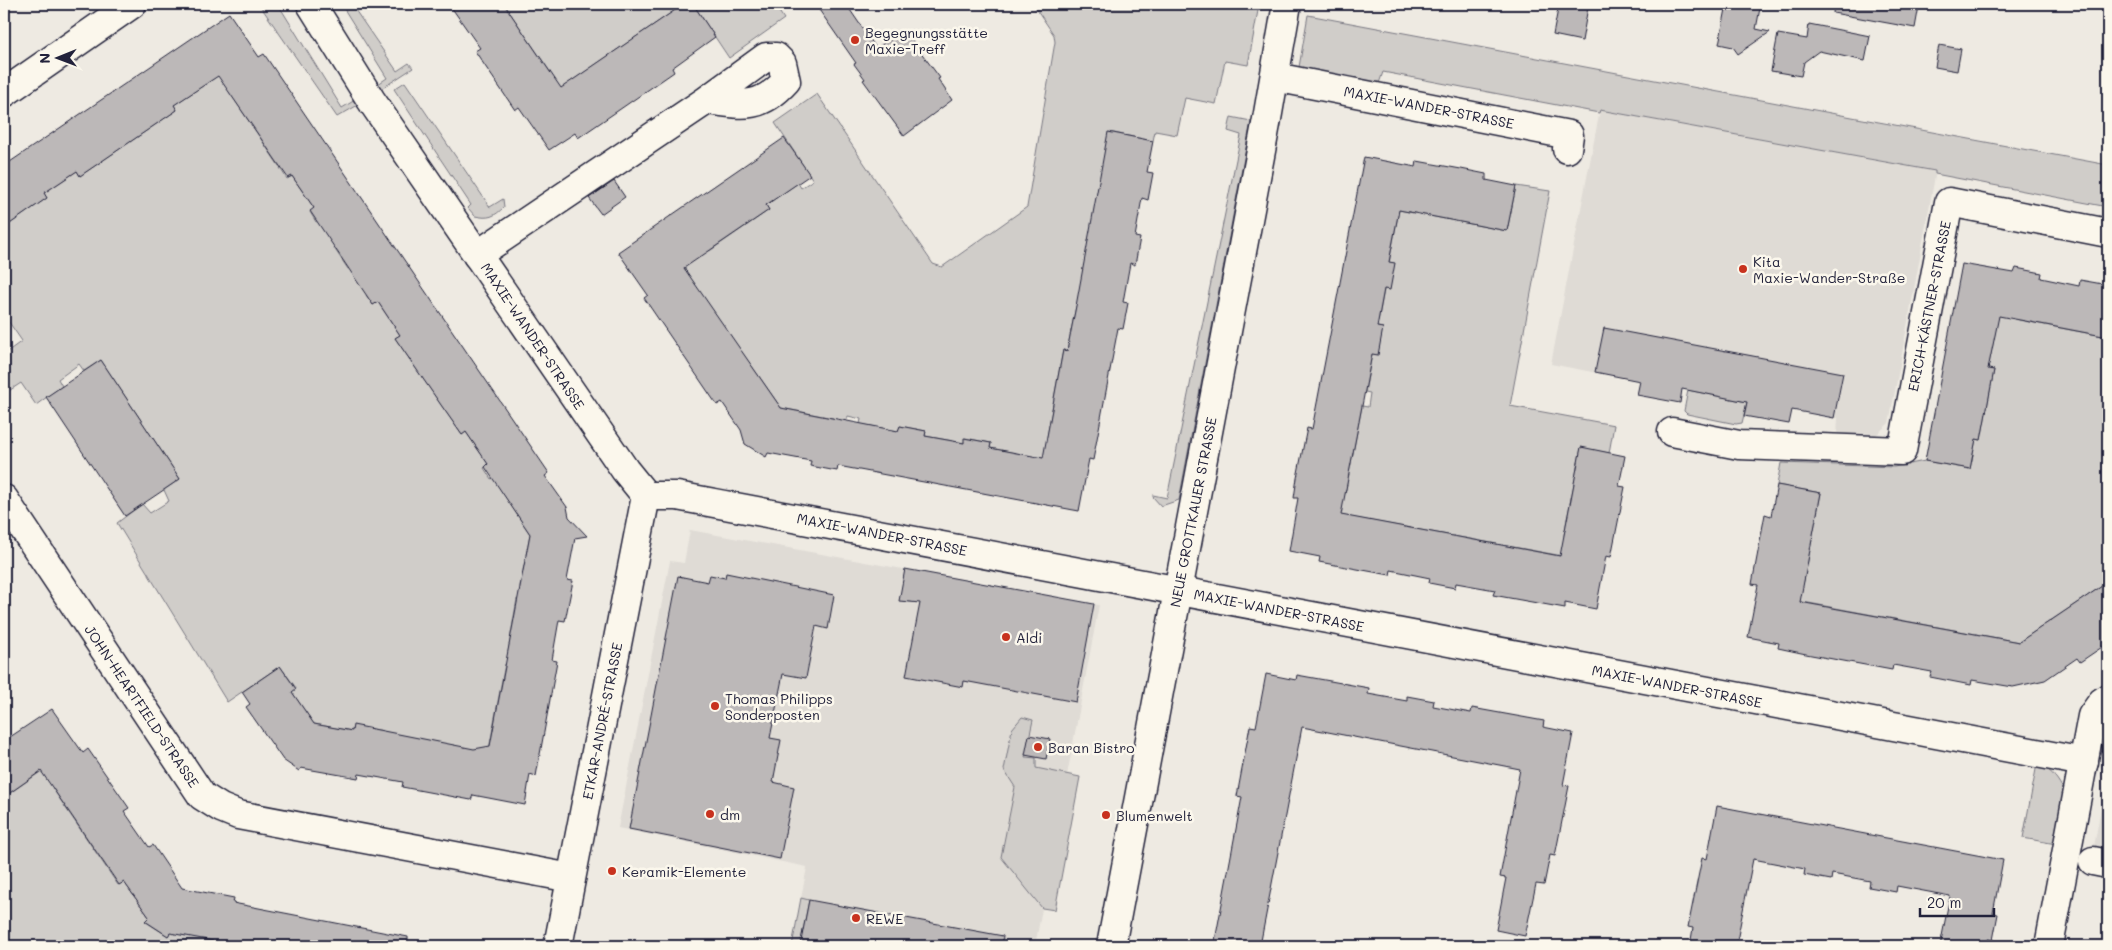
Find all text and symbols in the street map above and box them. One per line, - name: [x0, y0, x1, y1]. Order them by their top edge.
- place label: Begegnungsstätte Maxie-Treff: [865, 23, 988, 58]
- north arrow: [32, 32, 82, 82]
- marker: Begegnungsstätte Maxie-Treff: [849, 34, 861, 46]
- text: N: [35, 53, 54, 64]
- street label: MAXIE-WANDER-STRASSE: [1342, 81, 1516, 133]
- street label: ERICH-KÄSTNER-STRASSE: [1903, 219, 1955, 393]
- place label: Kita Maxie-Wander-Straße: [1753, 252, 1905, 287]
- street label: MAXIE-WANDER-STRASSE: [477, 259, 589, 413]
- marker: Kita Maxie-Wander-Straße: [1737, 263, 1749, 275]
- street label: NEUE GROTTKAUER STRASSE: [1165, 415, 1221, 609]
- street label: MAXIE-WANDER-STRASSE: [795, 508, 969, 560]
- street label: MAXIE-WANDER-STRASSE: [1192, 584, 1366, 636]
- street label: JOHN-HEARTFIELD-STRASSE: [80, 621, 204, 791]
- place label: Aldi: [1016, 628, 1042, 647]
- marker: Aldi: [1000, 631, 1012, 643]
- street label: ETKAR-ANDRÉ-STRASSE: [577, 641, 627, 801]
- street label: MAXIE-WANDER-STRASSE: [1590, 660, 1764, 712]
- place label: Thomas Philipps Sonderposten: [725, 689, 833, 724]
- marker: Thomas Philipps Sonderposten: [709, 700, 721, 712]
- place label: Baran Bistro: [1048, 738, 1135, 757]
- marker: Baran Bistro: [1032, 741, 1044, 753]
- place label: dm: [720, 805, 740, 824]
- place label: Blumenwelt: [1116, 806, 1193, 825]
- marker: dm: [704, 808, 716, 820]
- marker: Blumenwelt: [1100, 809, 1112, 821]
- place label: Keramik-Elemente: [622, 862, 746, 881]
- marker: Keramik-Elemente: [606, 865, 618, 877]
- scale bar: [1920, 885, 1993, 917]
- text: 20 m: [1927, 892, 1961, 912]
- place label: REWE: [866, 909, 903, 928]
- marker: REWE: [850, 912, 862, 924]

